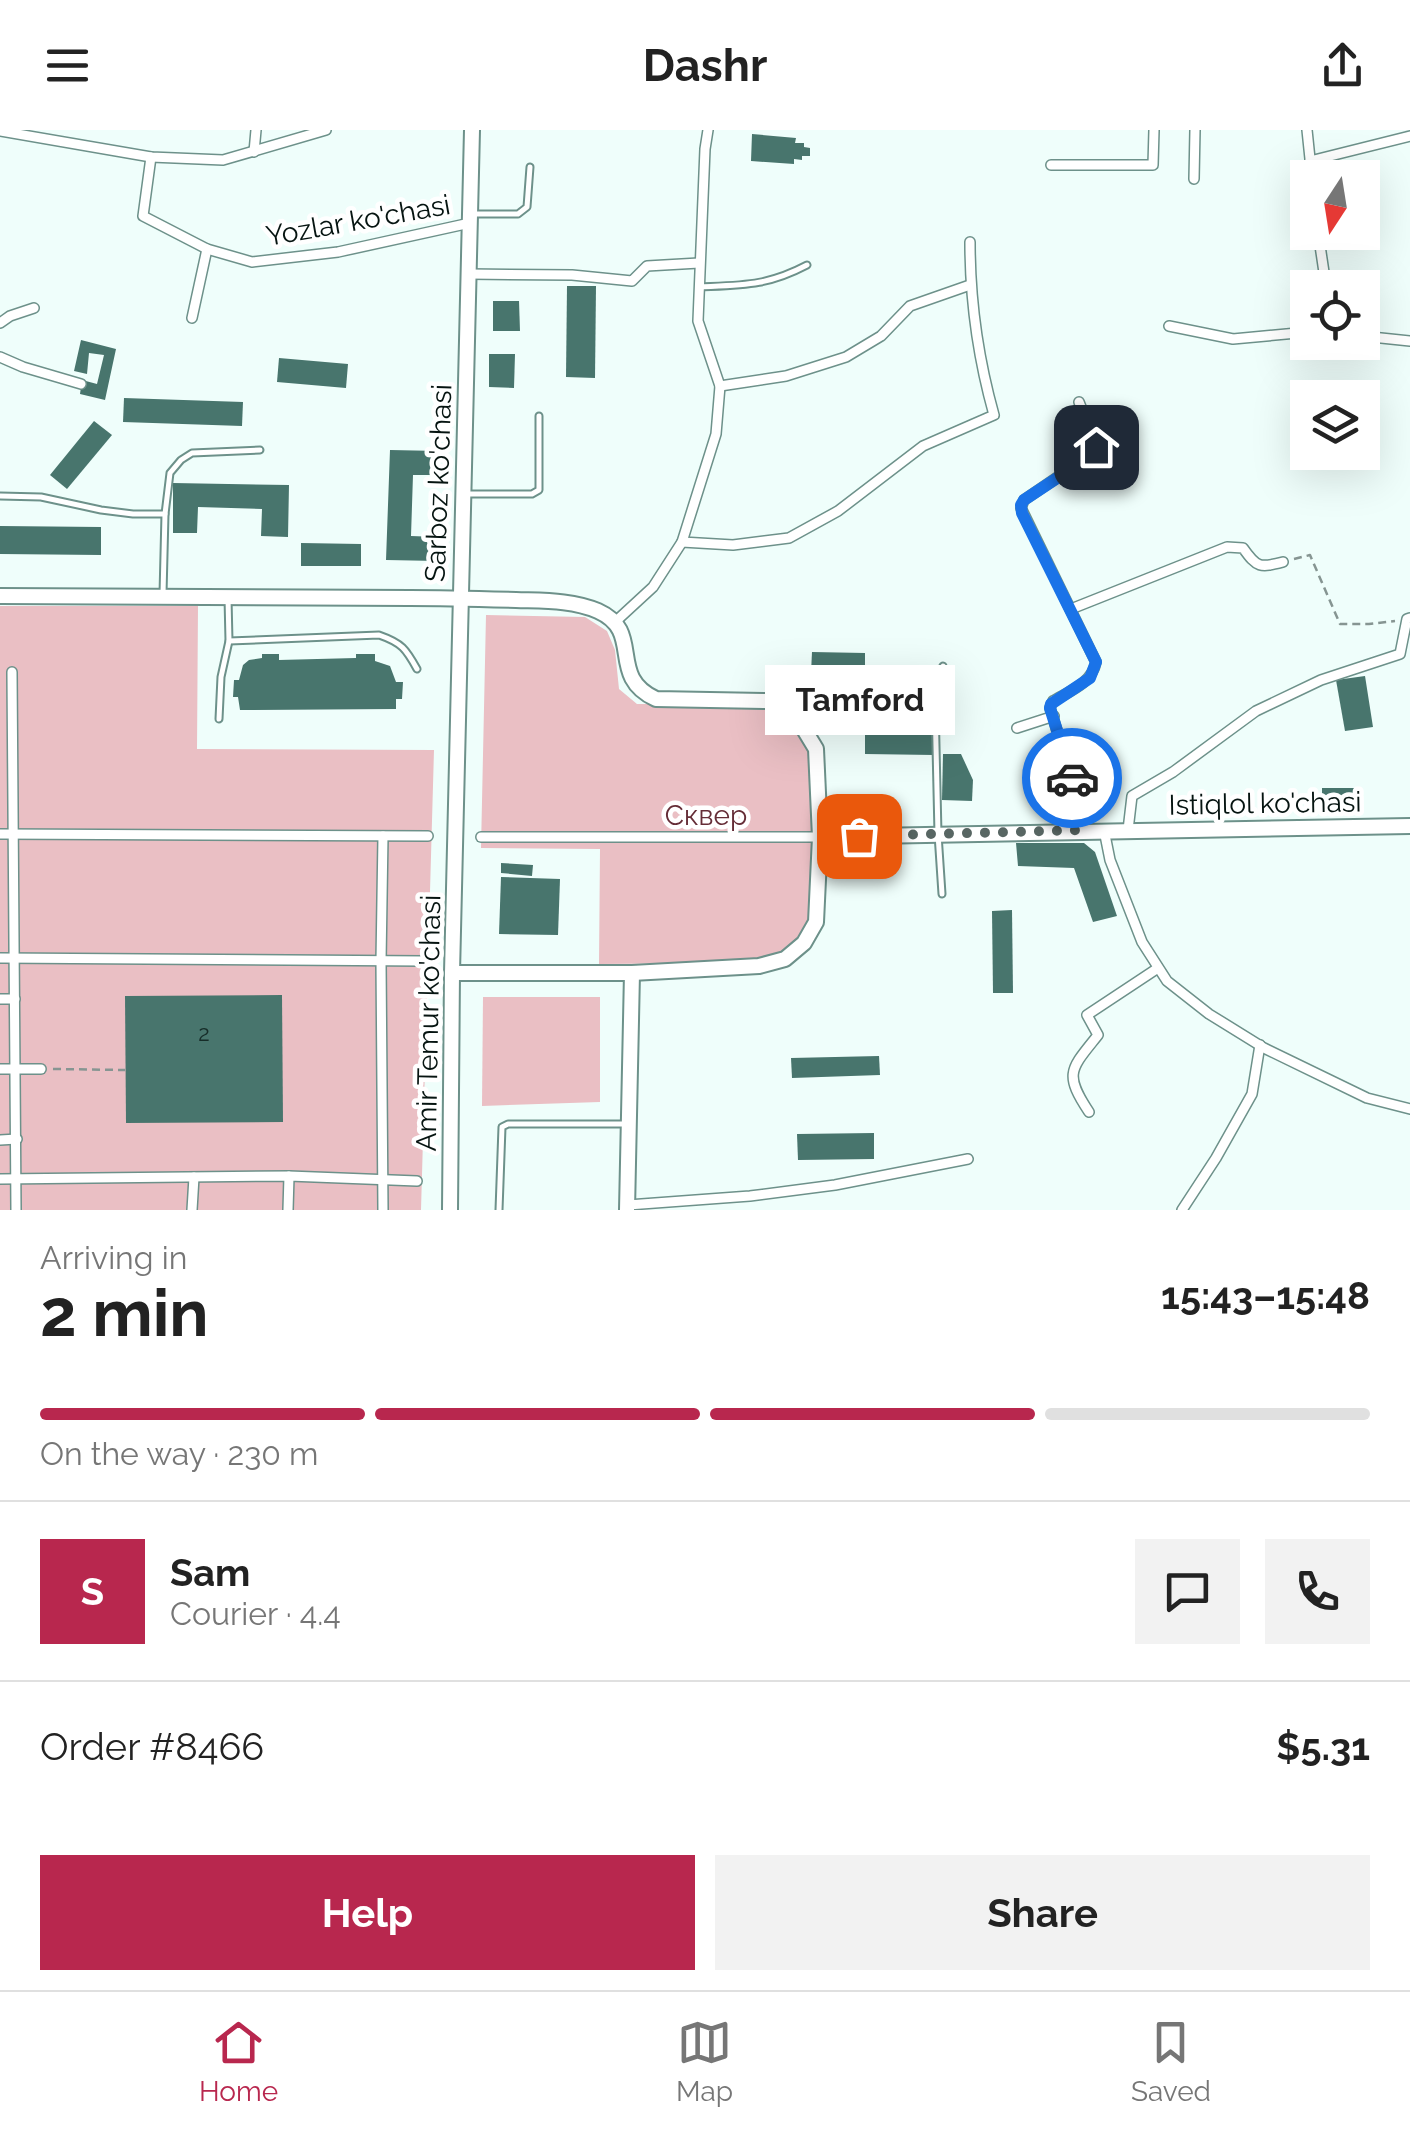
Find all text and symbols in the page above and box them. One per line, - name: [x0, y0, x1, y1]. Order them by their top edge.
- icon: menu: [40, 38, 95, 93]
- icon: share: [1315, 38, 1370, 93]
- text: Dashr: [643, 39, 767, 92]
- north arrow: [1290, 160, 1380, 250]
- map controls: [1290, 160, 1380, 470]
- street label: Yozlar ko'chasi: [263, 188, 453, 253]
- button: locate: [1290, 270, 1380, 360]
- button: layers: [1290, 380, 1380, 470]
- street label: Sarboz ko'chasi: [419, 383, 458, 583]
- pin: [1054, 405, 1139, 490]
- icon: home: [1069, 420, 1124, 475]
- callout: Tamford: [764, 666, 954, 736]
- text: Tamford: [795, 681, 925, 718]
- courier: [1022, 728, 1122, 828]
- icon: car: [1045, 751, 1100, 806]
- street label: Istiqlol ko'chasi: [1168, 785, 1362, 822]
- pin: [817, 794, 902, 879]
- park label: Сквер: [665, 799, 747, 832]
- icon: bag: [832, 809, 887, 864]
- street label: Amir Temur ko'chasi: [410, 894, 447, 1152]
- house number: 2: [198, 1020, 210, 1046]
- text: Arriving in: [40, 1239, 187, 1276]
- text: 15:43–15:48: [1161, 1273, 1370, 1318]
- text: 2 min: [40, 1275, 209, 1351]
- text: On the way · 230 m: [40, 1435, 318, 1472]
- button: chat: [1135, 1539, 1240, 1644]
- button: phone: [1265, 1539, 1370, 1644]
- text: Sam: [170, 1550, 250, 1595]
- text: S: [81, 1569, 104, 1614]
- text: Courier · 4.4: [170, 1595, 341, 1632]
- text: Order #8466: [40, 1724, 264, 1769]
- text: $5.31: [1276, 1724, 1370, 1769]
- button: Help: [40, 1855, 695, 1970]
- button: Share: [715, 1855, 1370, 1970]
- tab: Home: [199, 2015, 278, 2108]
- tab: Map: [676, 2015, 733, 2108]
- tab: Saved: [1131, 2015, 1211, 2108]

